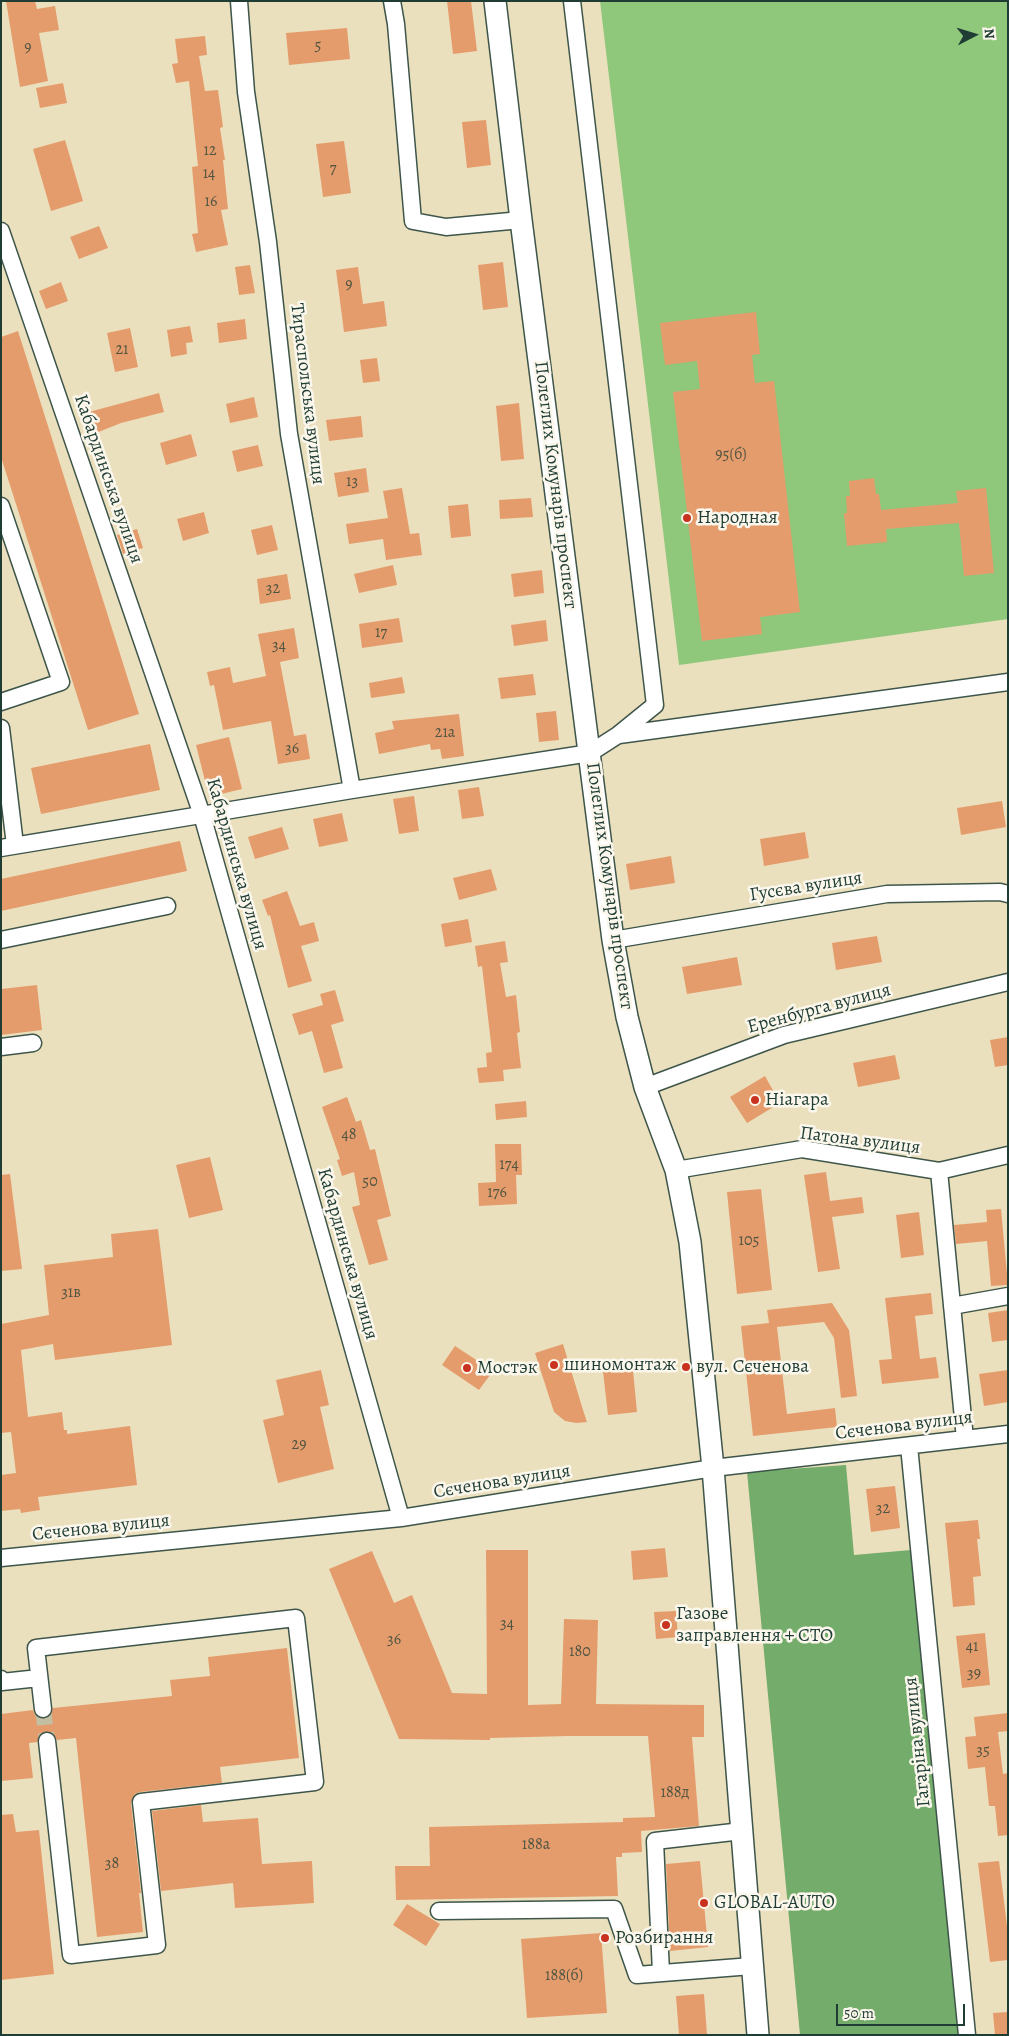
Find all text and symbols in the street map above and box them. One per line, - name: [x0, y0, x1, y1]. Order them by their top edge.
- north arrow: [949, 10, 999, 60]
- text: N: [980, 28, 999, 40]
- house number: 5: [315, 36, 321, 56]
- house number: 9: [24, 38, 32, 58]
- house number: 12: [203, 141, 217, 161]
- house number: 7: [330, 159, 336, 179]
- house number: 14: [203, 164, 215, 184]
- house number: 16: [205, 192, 217, 212]
- house number: 9: [345, 275, 353, 295]
- street label: Тираспольська вулиця: [285, 302, 329, 486]
- house number: 21: [115, 340, 129, 360]
- street label: Полеглих Комунарів проспект: [528, 360, 582, 610]
- street label: Кабардинська вулиця: [68, 391, 148, 567]
- house number: 95(б): [715, 445, 747, 465]
- house number: 13: [346, 472, 358, 492]
- place label: Народная: [697, 507, 778, 529]
- marker: Народная: [681, 512, 693, 524]
- house number: 32: [266, 579, 280, 599]
- house number: 17: [375, 623, 387, 643]
- house number: 34: [272, 636, 286, 656]
- house number: 21а: [435, 723, 455, 743]
- house number: 36: [285, 739, 299, 759]
- street label: Полеглих Комунарів проспект: [580, 761, 638, 1011]
- street label: Кабардинська вулиця: [201, 776, 271, 952]
- street label: Гусєва вулиця: [748, 867, 864, 907]
- street label: Еренбурга вулиця: [745, 979, 893, 1039]
- place label: Ніагара: [765, 1089, 829, 1111]
- marker: Ніагара: [749, 1094, 761, 1106]
- street label: Патона вулиця: [798, 1122, 922, 1160]
- house number: 48: [341, 1125, 357, 1145]
- house number: 174: [499, 1155, 519, 1175]
- street label: Кабардинська вулиця: [312, 1166, 382, 1342]
- house number: 50: [362, 1172, 378, 1192]
- house number: 176: [487, 1183, 507, 1203]
- house number: 105: [739, 1231, 759, 1251]
- house number: 31в: [61, 1283, 81, 1303]
- place label: шиномонтаж: [564, 1354, 676, 1376]
- place label: вул. Сєченова: [696, 1356, 809, 1378]
- place label: Мостэк: [477, 1357, 538, 1379]
- marker: шиномонтаж: [548, 1359, 560, 1371]
- marker: вул. Сєченова: [680, 1361, 692, 1373]
- marker: Мостэк: [461, 1362, 473, 1374]
- street label: Сєченова вулиця: [834, 1406, 974, 1446]
- house number: 29: [292, 1435, 306, 1455]
- street label: Сєченова вулиця: [432, 1460, 572, 1504]
- house number: 32: [876, 1499, 890, 1519]
- street label: Сєченова вулиця: [31, 1509, 171, 1547]
- place label: Газове заправлення + СТО: [676, 1603, 833, 1647]
- house number: 34: [500, 1614, 514, 1634]
- marker: Газове заправлення + СТО: [660, 1619, 672, 1631]
- house number: 36: [387, 1630, 401, 1650]
- house number: 41: [966, 1637, 978, 1657]
- house number: 180: [569, 1642, 591, 1662]
- house number: 39: [967, 1664, 981, 1684]
- street label: Гагаріна вулиця: [900, 1676, 936, 1808]
- house number: 35: [976, 1741, 990, 1761]
- house number: 188д: [661, 1783, 689, 1803]
- house number: 188а: [522, 1835, 550, 1855]
- house number: 38: [105, 1854, 119, 1874]
- place label: GLOBAL-AUTO: [714, 1892, 835, 1914]
- marker: GLOBAL-AUTO: [698, 1897, 710, 1909]
- place label: Розбирання: [615, 1927, 714, 1949]
- marker: Розбирання: [599, 1932, 611, 1944]
- house number: 188(б): [545, 1966, 583, 1986]
- scale bar: [839, 1994, 968, 2026]
- text: 50 m: [844, 2003, 874, 2023]

